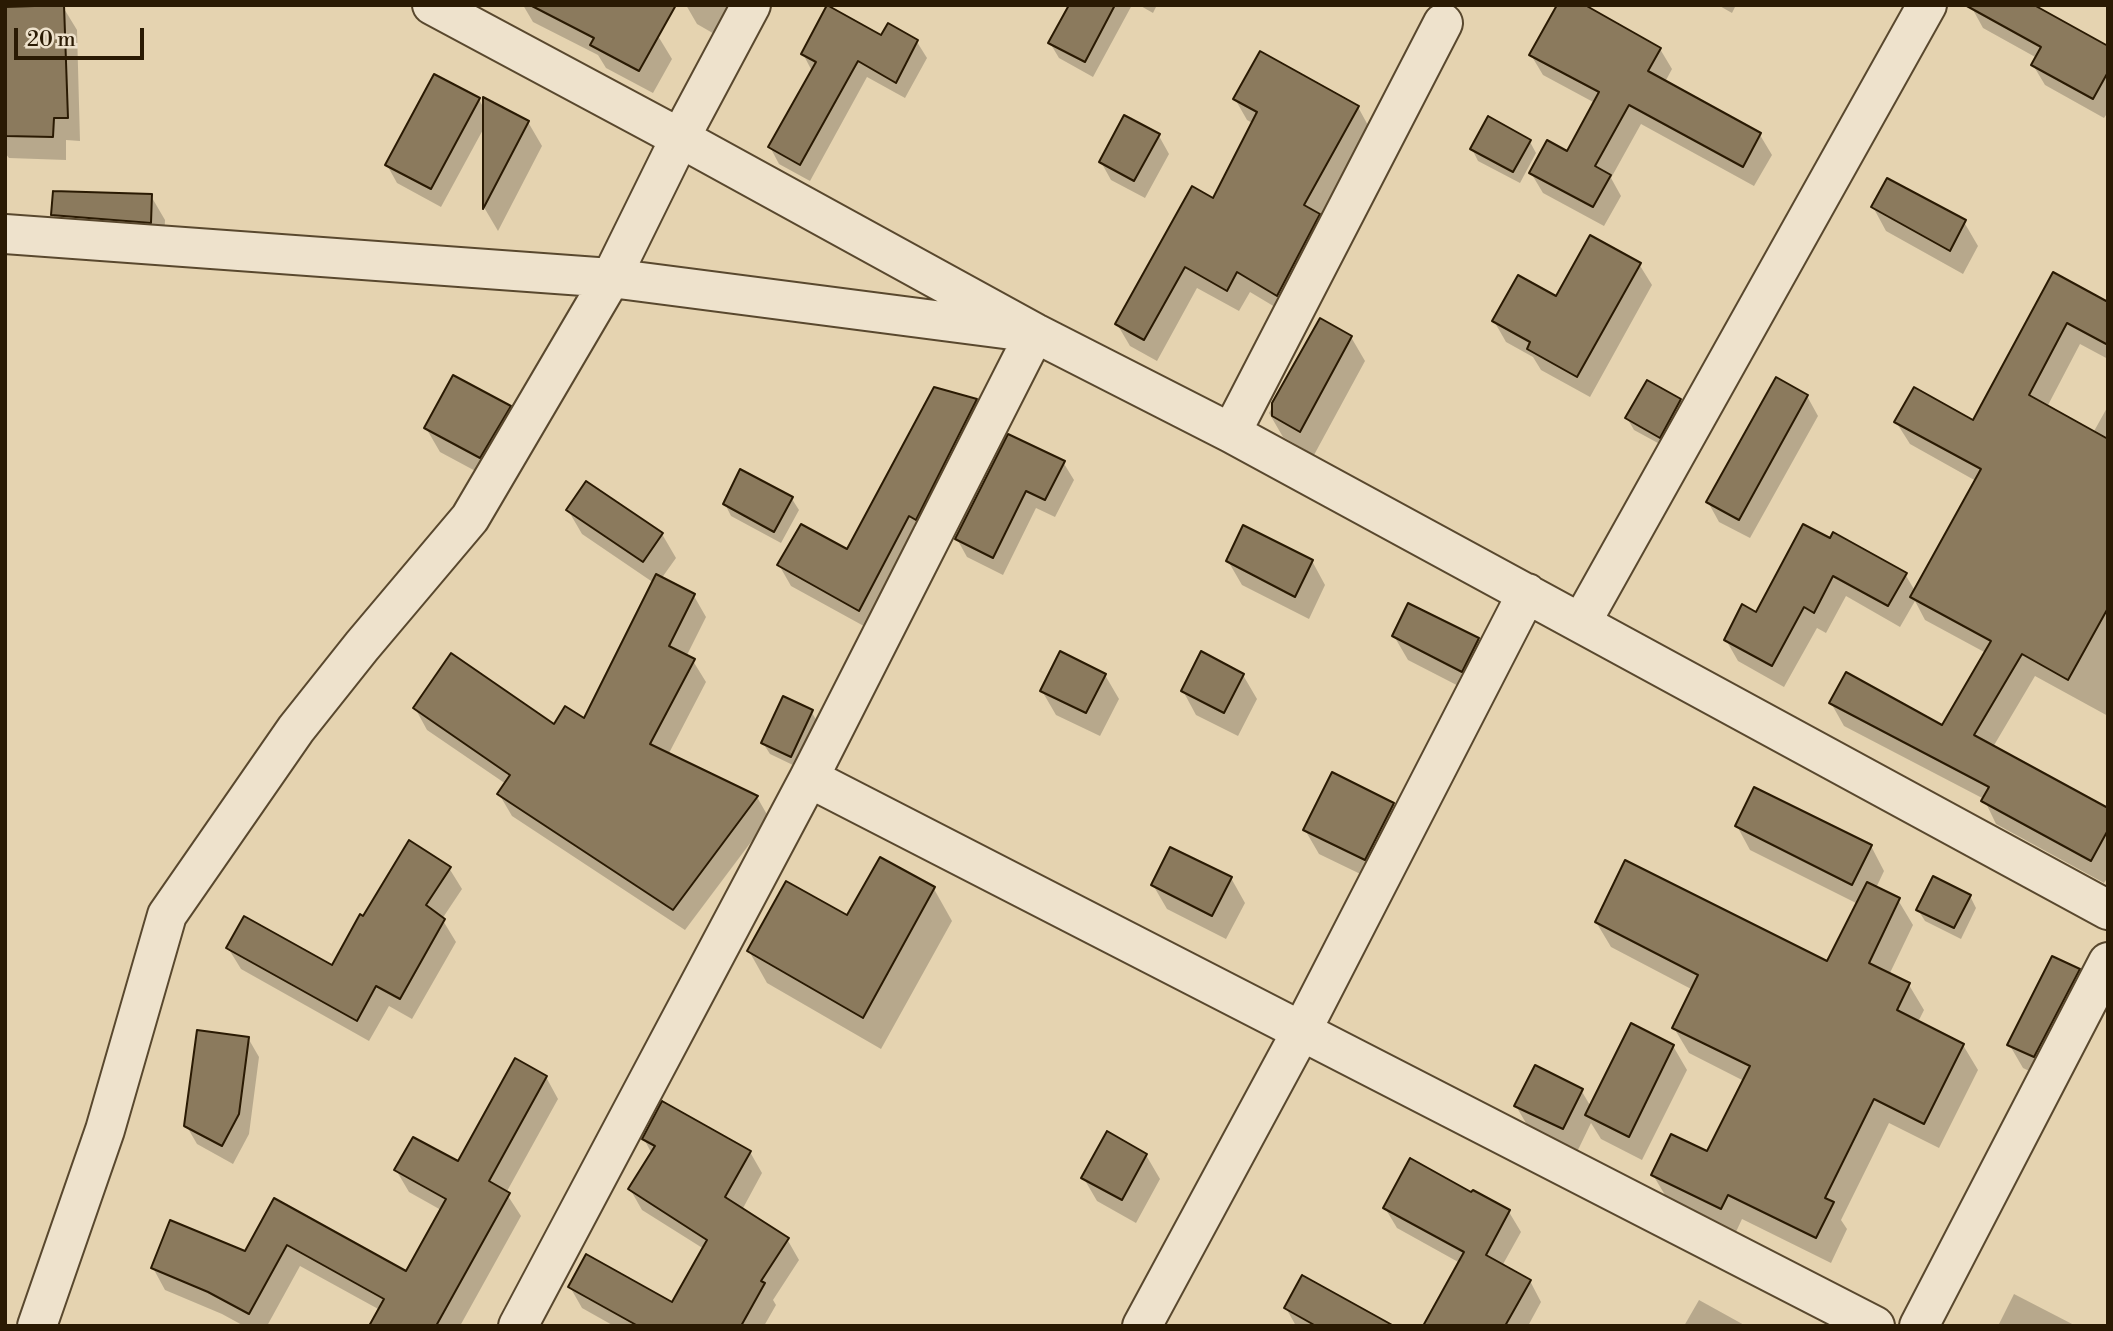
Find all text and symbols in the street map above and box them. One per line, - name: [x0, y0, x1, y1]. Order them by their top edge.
- scale bar: [18, 14, 147, 58]
- text: 20 m: [27, 27, 76, 53]

